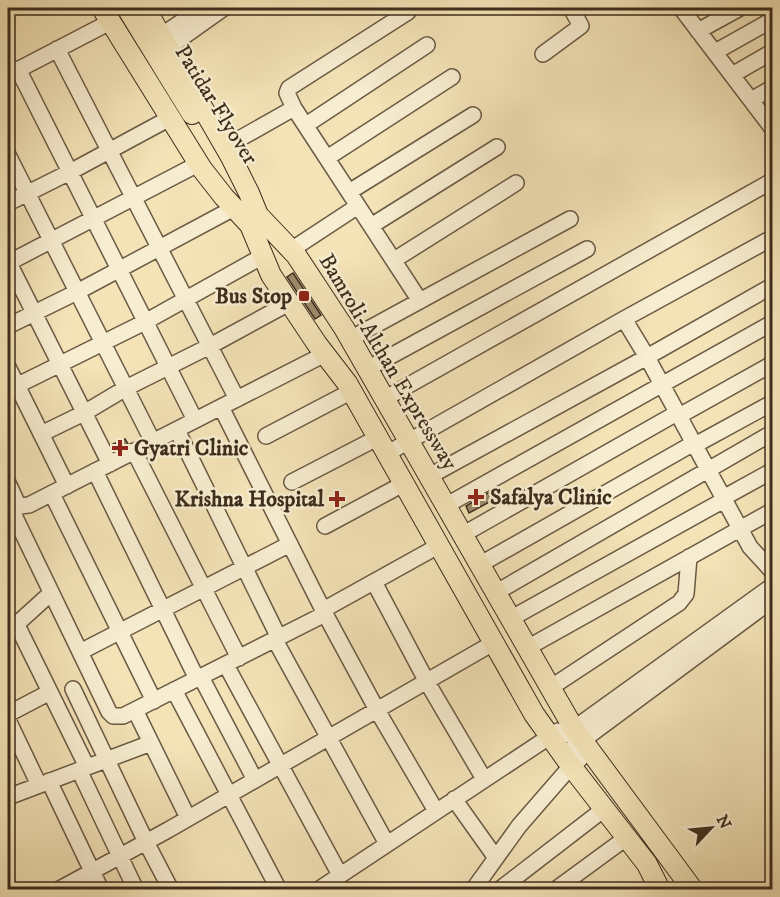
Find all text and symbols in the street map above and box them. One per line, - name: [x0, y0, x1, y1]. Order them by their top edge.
- street label: Patidar Flyover: [169, 40, 264, 170]
- street label: Bamroli-Althan Expressway: [313, 249, 464, 476]
- place label: Bus Stop: [215, 283, 292, 310]
- marker: Bus Stop: [297, 289, 311, 303]
- place label: Gyatri Clinic: [134, 435, 249, 462]
- marker: Gyatri Clinic: [111, 439, 129, 457]
- place label: Safalya Clinic: [490, 484, 612, 511]
- place label: Krishna Hospital: [174, 486, 324, 513]
- marker: Safalya Clinic: [467, 488, 485, 506]
- marker: Krishna Hospital: [328, 490, 346, 508]
- north arrow: [681, 798, 741, 858]
- text: N: [712, 812, 735, 832]

